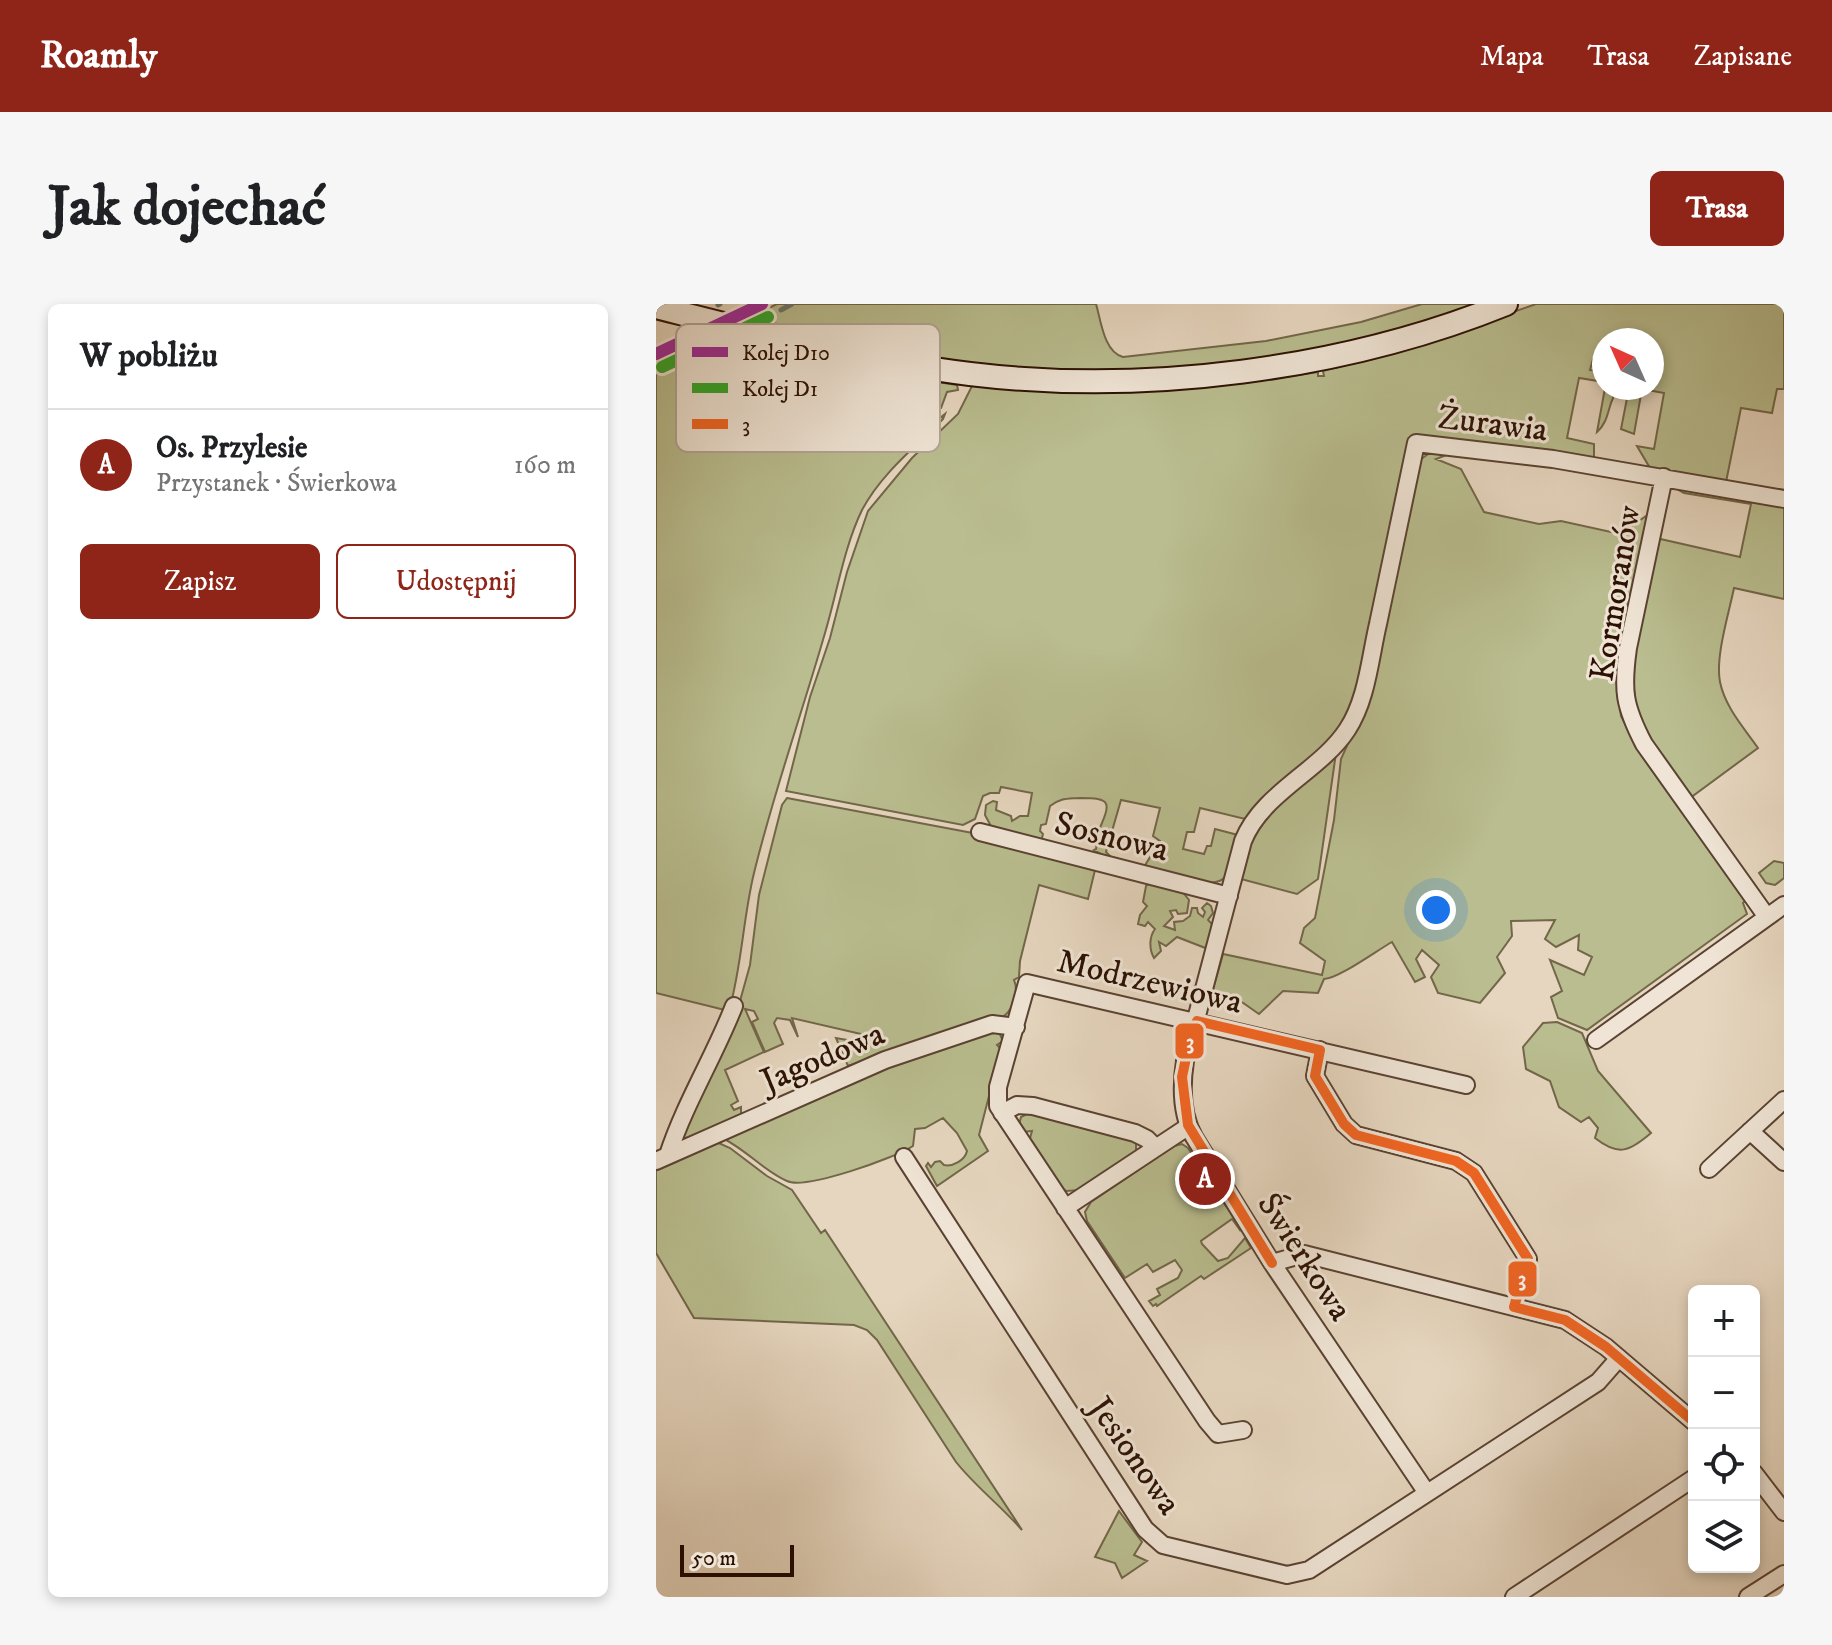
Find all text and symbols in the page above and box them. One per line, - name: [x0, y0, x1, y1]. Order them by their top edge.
- text: Roamly: [40, 32, 157, 80]
- text: Mapa: [1480, 39, 1544, 74]
- text: Trasa: [1588, 39, 1649, 74]
- text: Zapisane: [1693, 39, 1792, 74]
- button: Trasa: [1650, 171, 1784, 246]
- text: Jak dojechać: [48, 173, 326, 243]
- legend: [676, 324, 940, 452]
- north arrow: [1592, 328, 1664, 400]
- text: W pobliżu: [80, 335, 218, 377]
- text: Kolej D10: [742, 340, 830, 367]
- text: Kolej D1: [742, 376, 818, 403]
- street label: Żurawia: [1436, 396, 1551, 452]
- text: 3: [742, 412, 750, 439]
- text: Os. Przylesie: [156, 430, 308, 467]
- text: A: [98, 449, 114, 482]
- text: 160 m: [514, 449, 576, 482]
- text: Przystanek · Świerkowa: [156, 467, 397, 500]
- street label: Kormoranów: [1581, 502, 1651, 684]
- button: Zapisz: [80, 544, 320, 619]
- button: Udostępnij: [336, 544, 576, 619]
- street label: Sosnowa: [1050, 803, 1173, 871]
- your location: [1416, 890, 1456, 930]
- street label: Modrzewiowa: [1053, 940, 1247, 1024]
- street label: Jagodowa: [752, 1013, 891, 1104]
- line badge: 3: [1174, 1022, 1205, 1060]
- text: 3: [1186, 1029, 1194, 1056]
- pin: A: [1179, 1149, 1231, 1209]
- street label: Świerkowa: [1248, 1185, 1361, 1329]
- line badge: 3: [1507, 1260, 1538, 1298]
- text: 3: [1518, 1266, 1526, 1293]
- map controls: [1688, 1285, 1760, 1573]
- button: +: [1688, 1285, 1760, 1357]
- button: −: [1688, 1357, 1760, 1429]
- street label: Jesionowa: [1077, 1387, 1190, 1524]
- button: locate: [1688, 1429, 1760, 1501]
- button: layers: [1688, 1501, 1760, 1573]
- scale bar: [680, 1541, 794, 1577]
- text: 50 m: [692, 1545, 736, 1572]

